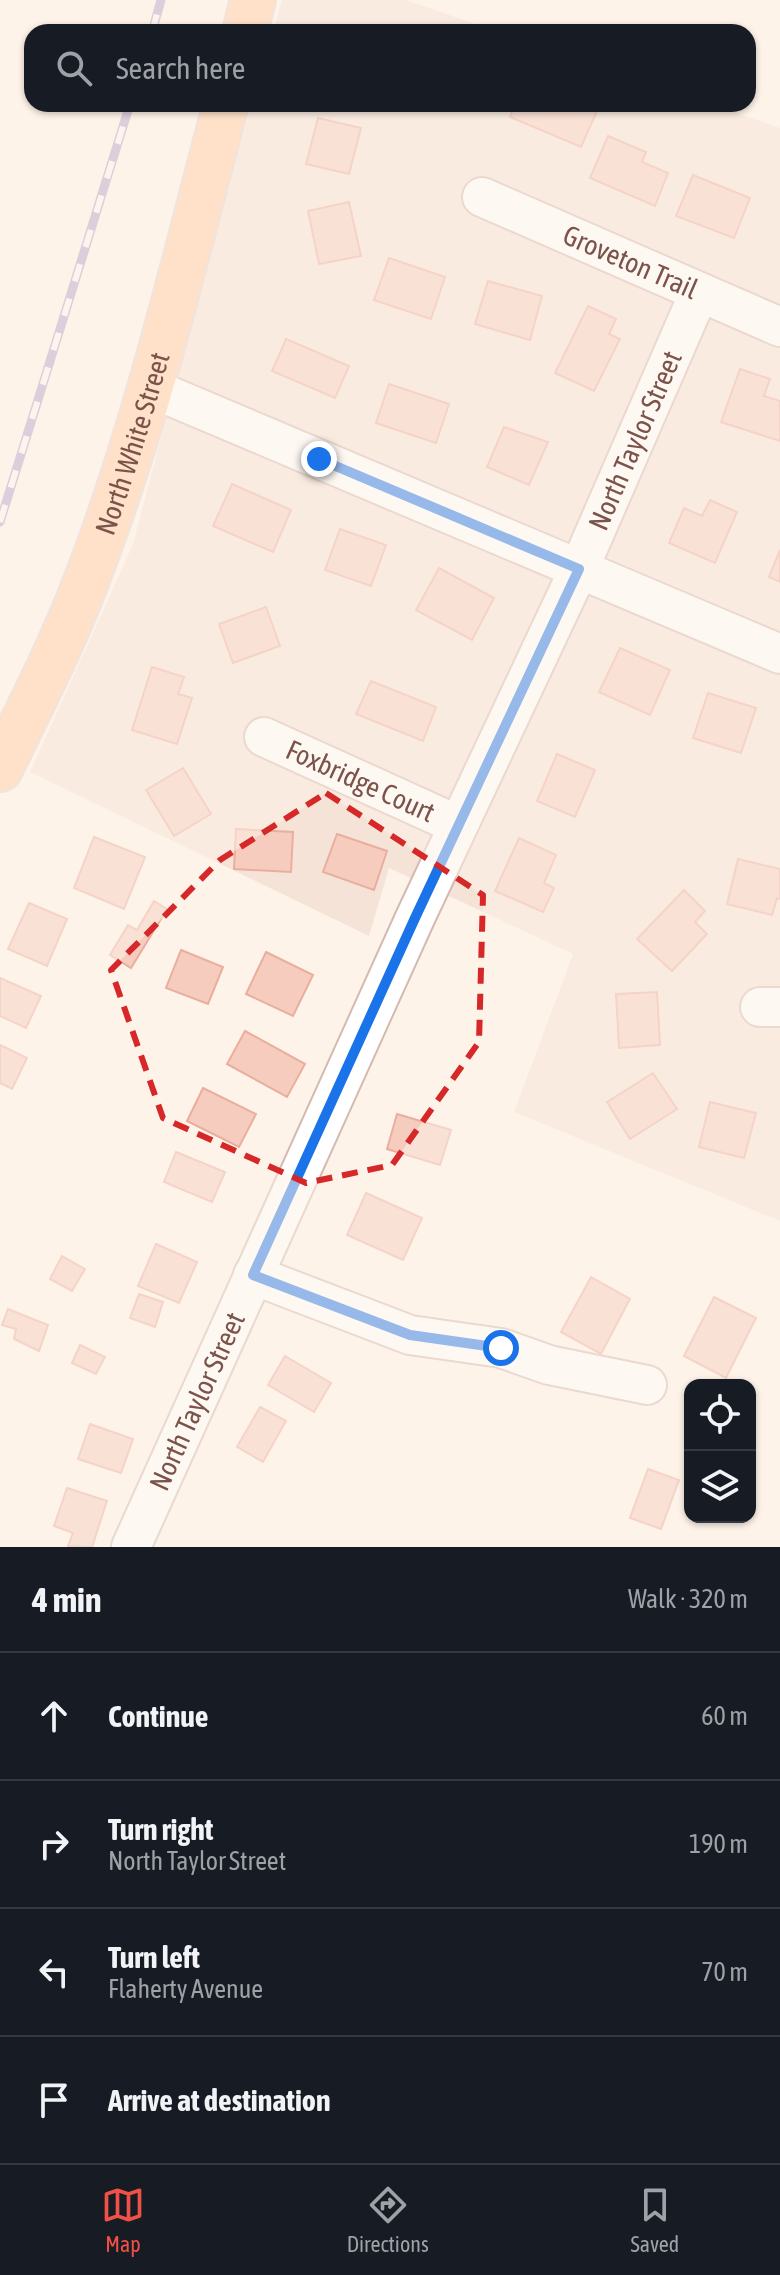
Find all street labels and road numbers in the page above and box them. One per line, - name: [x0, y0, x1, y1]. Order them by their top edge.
- street label: Groveton Trail: [558, 218, 703, 305]
- street label: North Taylor Street: [582, 346, 688, 535]
- street label: North White Street: [89, 349, 176, 539]
- street label: Foxbridge Court: [281, 733, 440, 828]
- street label: North Taylor Street: [143, 1307, 251, 1495]

